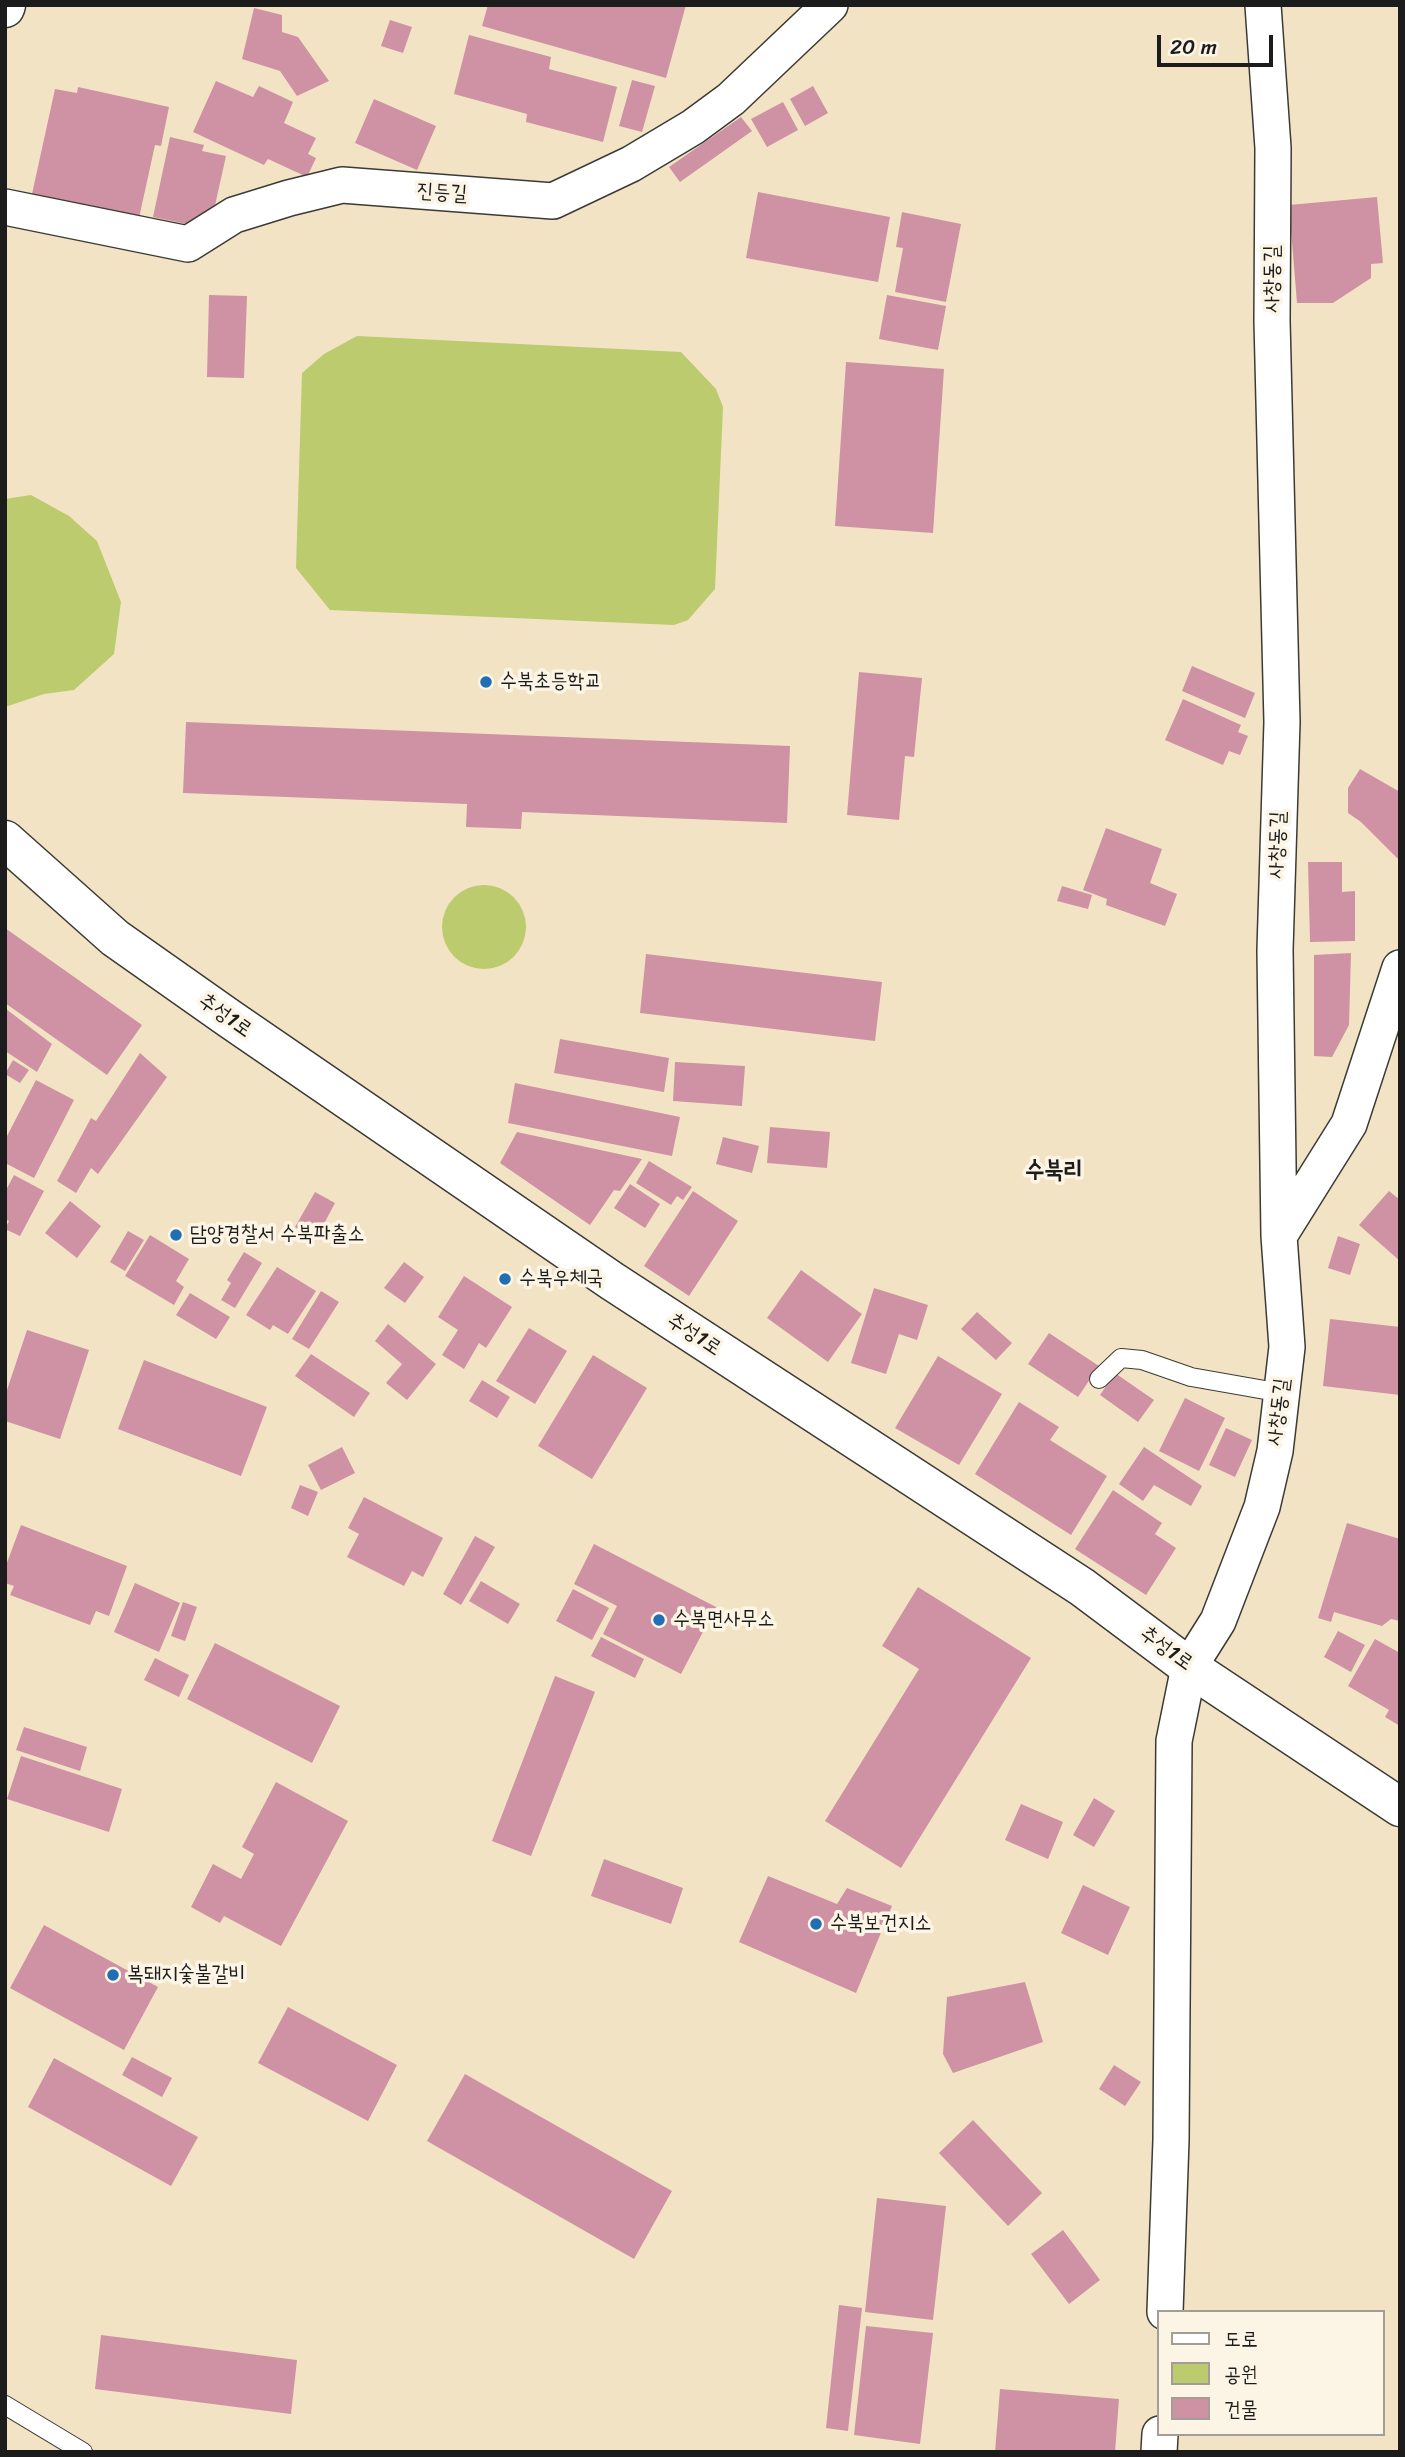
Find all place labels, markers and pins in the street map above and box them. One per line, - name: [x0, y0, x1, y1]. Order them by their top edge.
- place label: 수북초등학교: [500, 669, 601, 695]
- marker: 수북초등학교: [478, 674, 494, 690]
- place label: 담양경찰서 수북파출소: [190, 1222, 364, 1248]
- marker: 담양경찰서 수북파출소: [168, 1227, 184, 1243]
- place label: 수북우체국: [519, 1266, 603, 1292]
- marker: 수북우체국: [497, 1271, 513, 1287]
- place label: 수북면사무소: [673, 1607, 774, 1633]
- marker: 수북면사무소: [651, 1612, 667, 1628]
- place label: 수북보건지소: [830, 1911, 931, 1937]
- marker: 수북보건지소: [808, 1916, 824, 1932]
- place label: 복돼지숯불갈비: [127, 1962, 245, 1988]
- marker: 복돼지숯불갈비: [105, 1967, 121, 1983]

